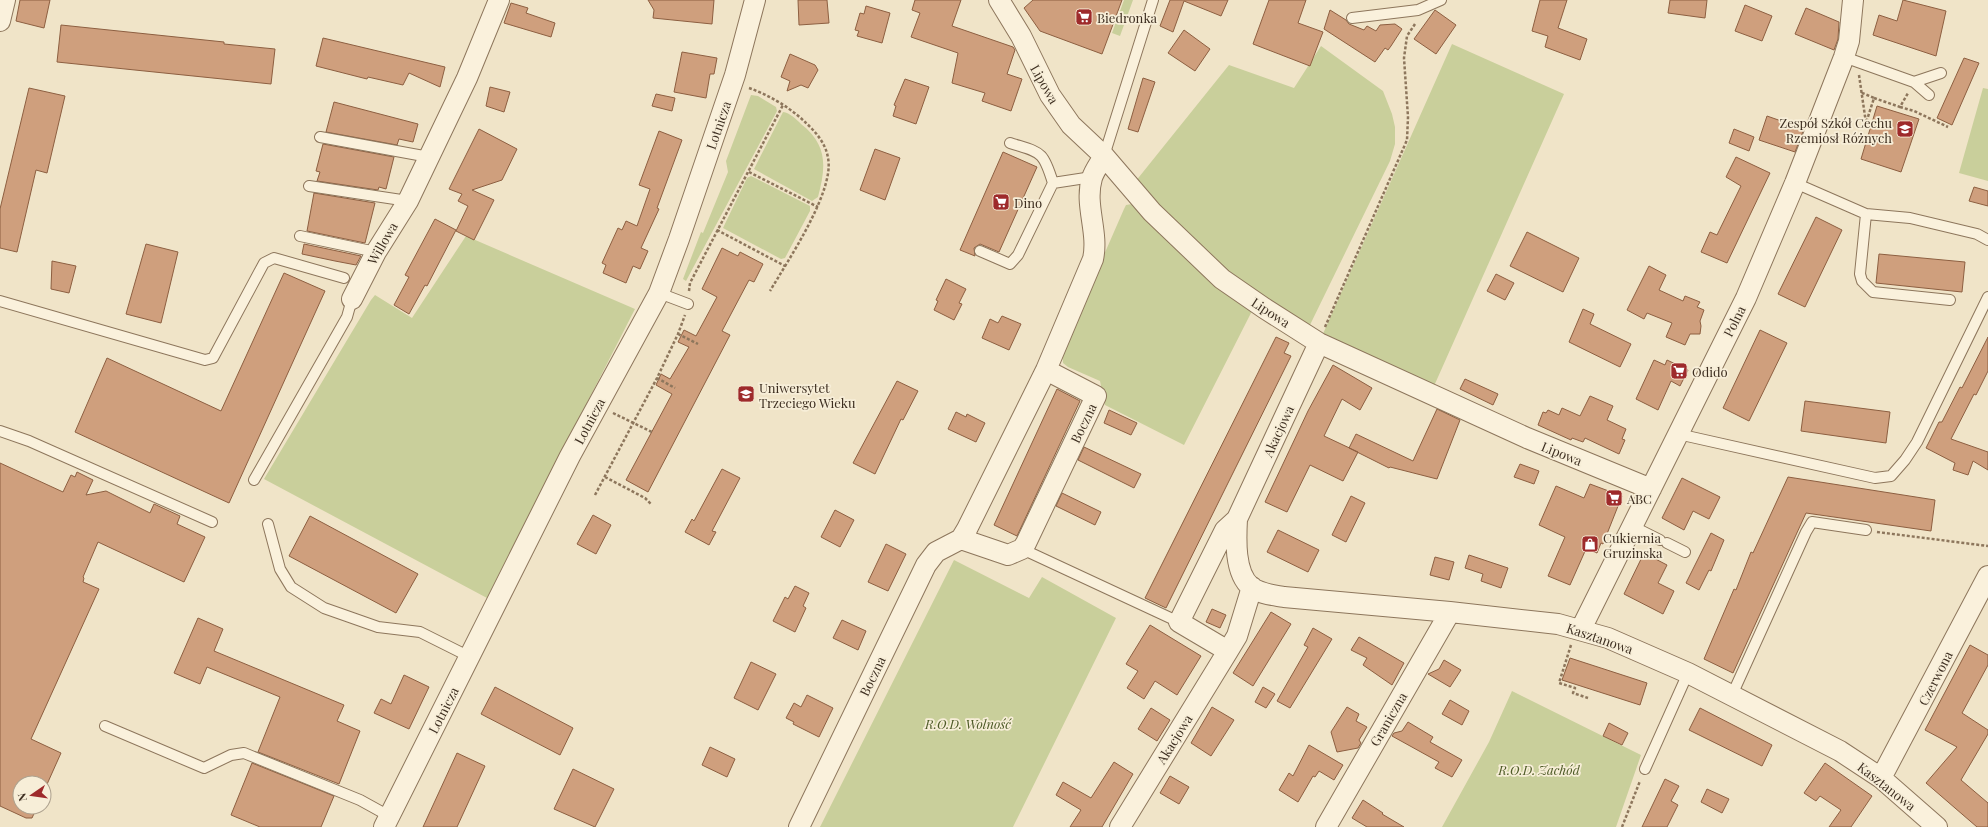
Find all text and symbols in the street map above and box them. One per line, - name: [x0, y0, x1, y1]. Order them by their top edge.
- supermarket icon: Biedronka: [1074, 7, 1094, 27]
- place label: Biedronka: [1097, 9, 1157, 26]
- street label: Lipowa: [1027, 61, 1063, 107]
- street label: Lotnicza: [702, 98, 734, 151]
- place label: Zespół Szkół Cechu Rzemiosł Różnych: [1779, 114, 1892, 146]
- school or university icon: Zespół Szkół Cechu Rzemiosł Różnych: [1895, 119, 1915, 139]
- supermarket icon: Dino: [991, 192, 1011, 212]
- place label: Dino: [1014, 194, 1042, 211]
- street label: Willowa: [363, 218, 401, 268]
- street label: Lipowa: [1249, 293, 1294, 331]
- street label: Polna: [1719, 302, 1749, 339]
- supermarket icon: Odido: [1669, 361, 1689, 381]
- place label: Odido: [1692, 363, 1728, 380]
- place label: Uniwersytet Trzeciego Wieku: [759, 379, 856, 411]
- school or university icon: Uniwersytet Trzeciego Wieku: [736, 384, 756, 404]
- street label: Lotnicza: [570, 395, 608, 447]
- street label: Boczna: [1066, 400, 1100, 446]
- street label: Akacjowa: [1258, 402, 1298, 460]
- street label: Lipowa: [1539, 437, 1585, 469]
- supermarket icon: ABC: [1604, 488, 1624, 508]
- place label: ABC: [1626, 490, 1652, 507]
- place label: Cukiernia Gruzinska: [1603, 529, 1663, 561]
- shop icon: Cukiernia Gruzinska: [1580, 534, 1600, 554]
- street label: Kasztanowa: [1564, 619, 1636, 657]
- street label: Czerwona: [1914, 648, 1956, 708]
- street label: Boczna: [855, 653, 889, 699]
- street label: Lotnicza: [424, 683, 462, 736]
- street label: Graniczna: [1366, 688, 1411, 749]
- street label: Akacjowa: [1152, 711, 1196, 768]
- park label: R.O.D. Wolność: [924, 715, 1012, 732]
- street label: Kasztanowa: [1854, 758, 1920, 814]
- park label: R.O.D. Zachód: [1497, 761, 1581, 778]
- north arrow: [12, 775, 52, 815]
- text: N: [14, 792, 30, 803]

